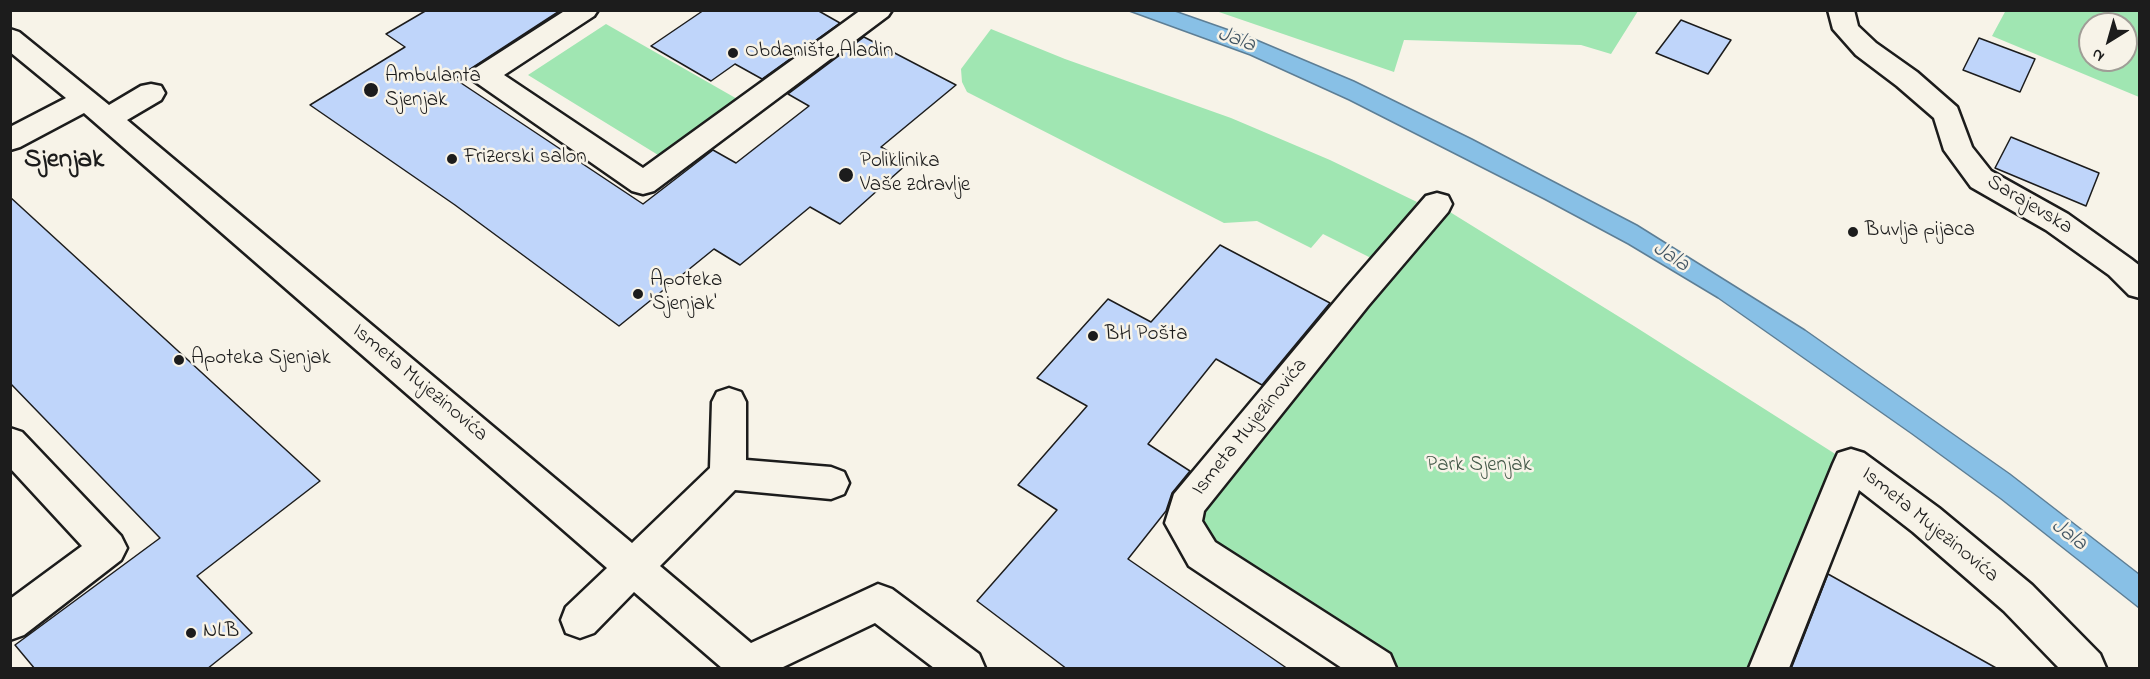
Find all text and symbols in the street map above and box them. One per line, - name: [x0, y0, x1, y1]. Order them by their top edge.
- north arrow: [2078, 12, 2138, 72]
- water label: Jala: [1214, 22, 1258, 60]
- place label: Obdanište Aladin: [745, 40, 893, 66]
- text: N: [2087, 42, 2110, 68]
- marker: Obdanište Aladin: [726, 46, 740, 60]
- place label: Ambulanta Sjenjak: [385, 65, 481, 115]
- marker: Ambulanta Sjenjak: [362, 81, 380, 99]
- district label: Sjenjak: [24, 146, 104, 178]
- place label: Frizerski salon: [464, 146, 587, 172]
- place label: Poliklinika Vaše zdravlje: [860, 150, 970, 200]
- marker: Frizerski salon: [445, 152, 459, 166]
- marker: Poliklinika Vaše zdravlje: [837, 166, 855, 184]
- street label: Sarajevska: [1982, 171, 2076, 241]
- place label: Buvlja pijaca: [1865, 219, 1975, 245]
- marker: Buvlja pijaca: [1846, 225, 1860, 239]
- water label: Jala: [1647, 237, 1693, 279]
- place label: Apoteka 'Sjenjak': [650, 269, 722, 319]
- marker: Apoteka 'Sjenjak': [631, 287, 645, 301]
- street label: Ismeta Mujezinovića: [346, 320, 492, 448]
- place label: BH Pošta: [1105, 323, 1187, 349]
- marker: BH Pošta: [1086, 329, 1100, 343]
- place label: Apoteka Sjenjak: [191, 347, 331, 373]
- marker: Apoteka Sjenjak: [172, 353, 186, 367]
- street label: Ismeta Mujezinovića: [1188, 354, 1314, 502]
- park label: Park Sjenjak: [1426, 454, 1532, 480]
- street label: Ismeta Mujezinovića: [1855, 463, 2003, 589]
- water label: Jala: [2045, 514, 2091, 558]
- place label: NLB: [203, 620, 239, 646]
- marker: NLB: [184, 626, 198, 640]

